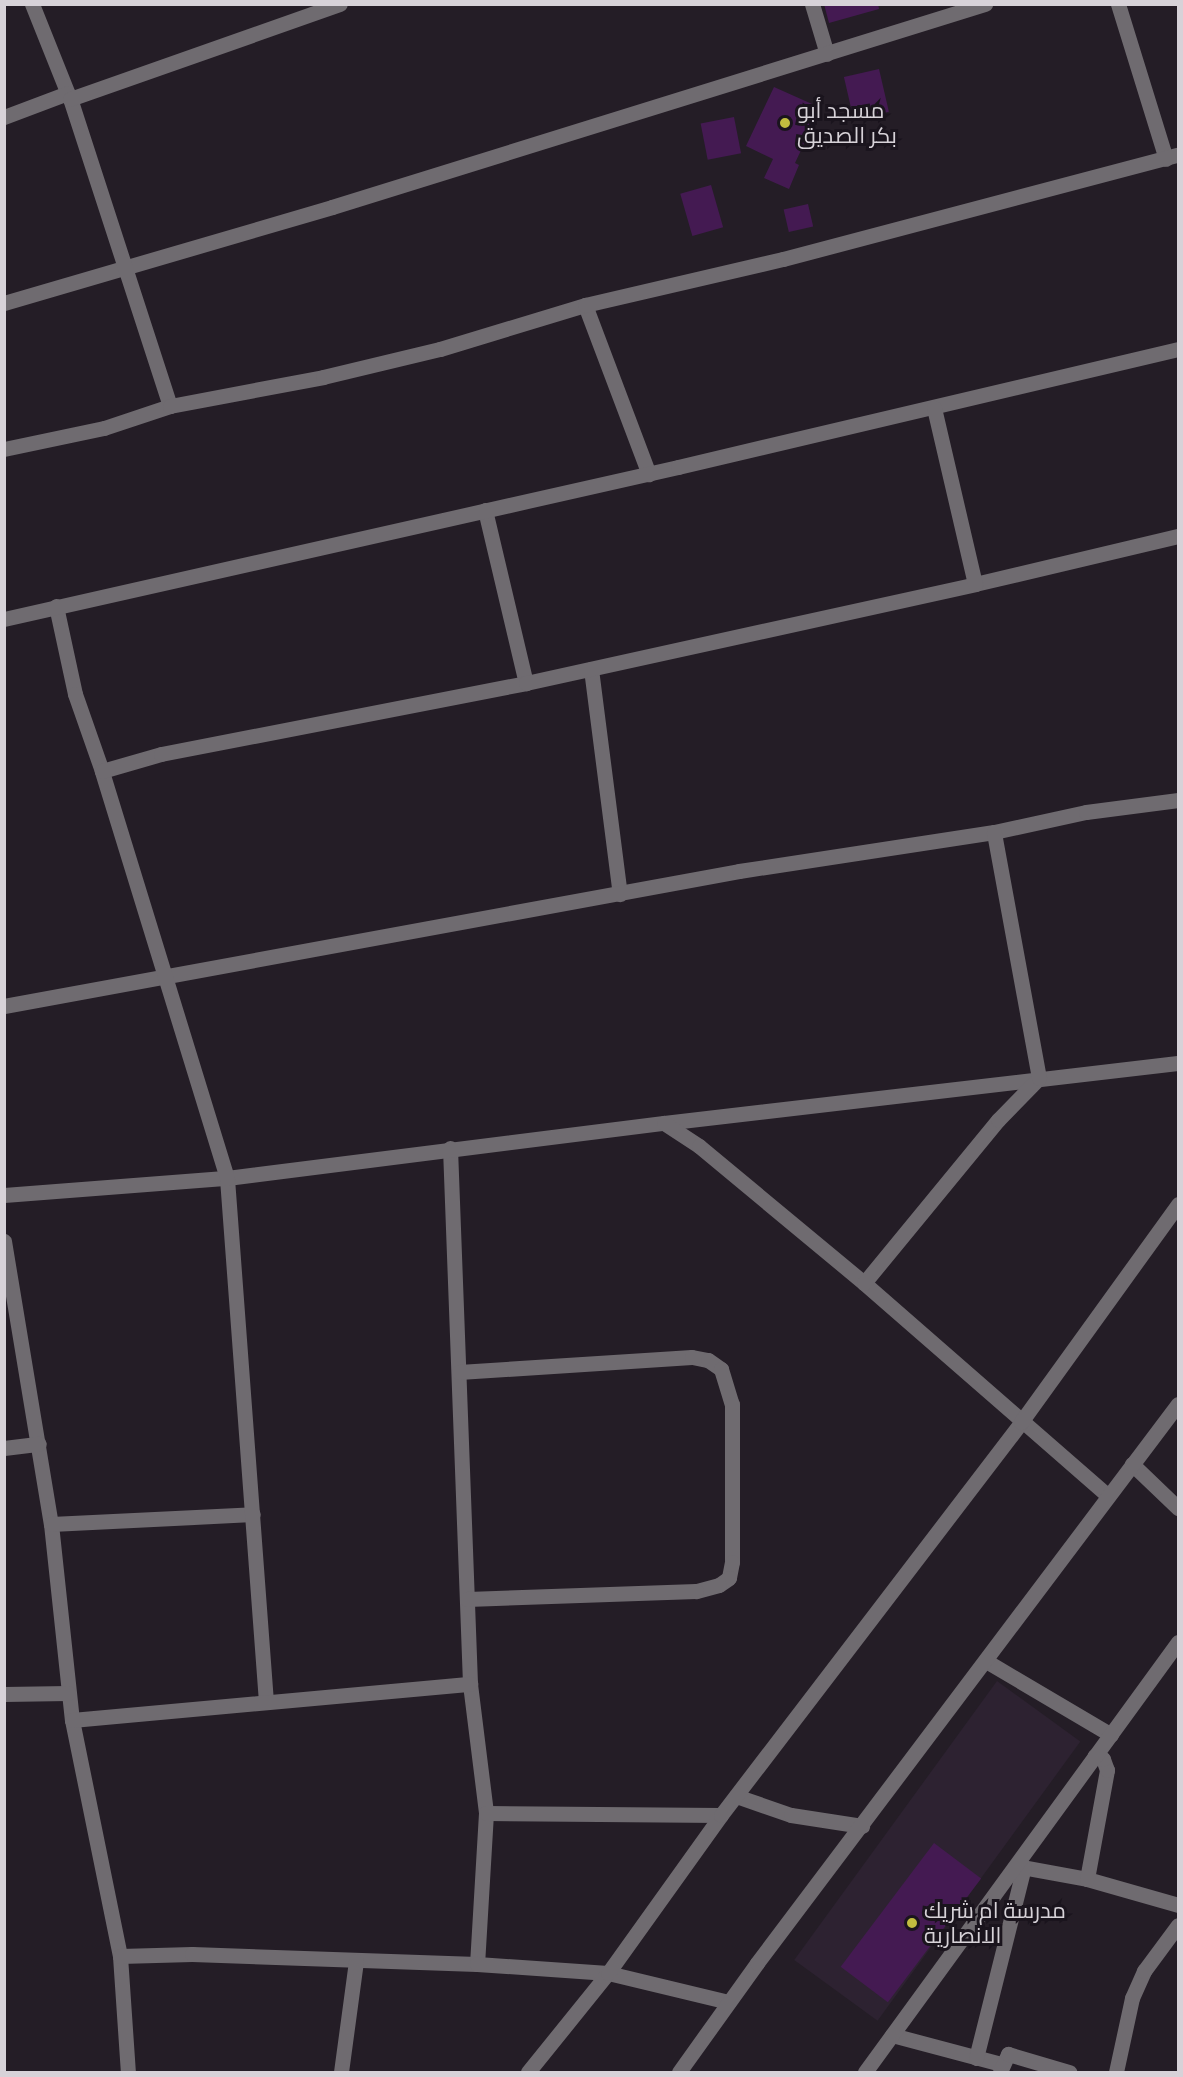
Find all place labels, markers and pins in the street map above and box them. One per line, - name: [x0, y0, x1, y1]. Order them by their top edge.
- place label: مسجد أبو بكر الصديق: [797, 97, 897, 148]
- marker: مسجد أبو بكر الصديق: [778, 116, 792, 130]
- place label: مدرسة ام شريك الانصارية: [924, 1897, 1066, 1948]
- marker: مدرسة ام شريك الانصارية: [905, 1916, 919, 1930]

